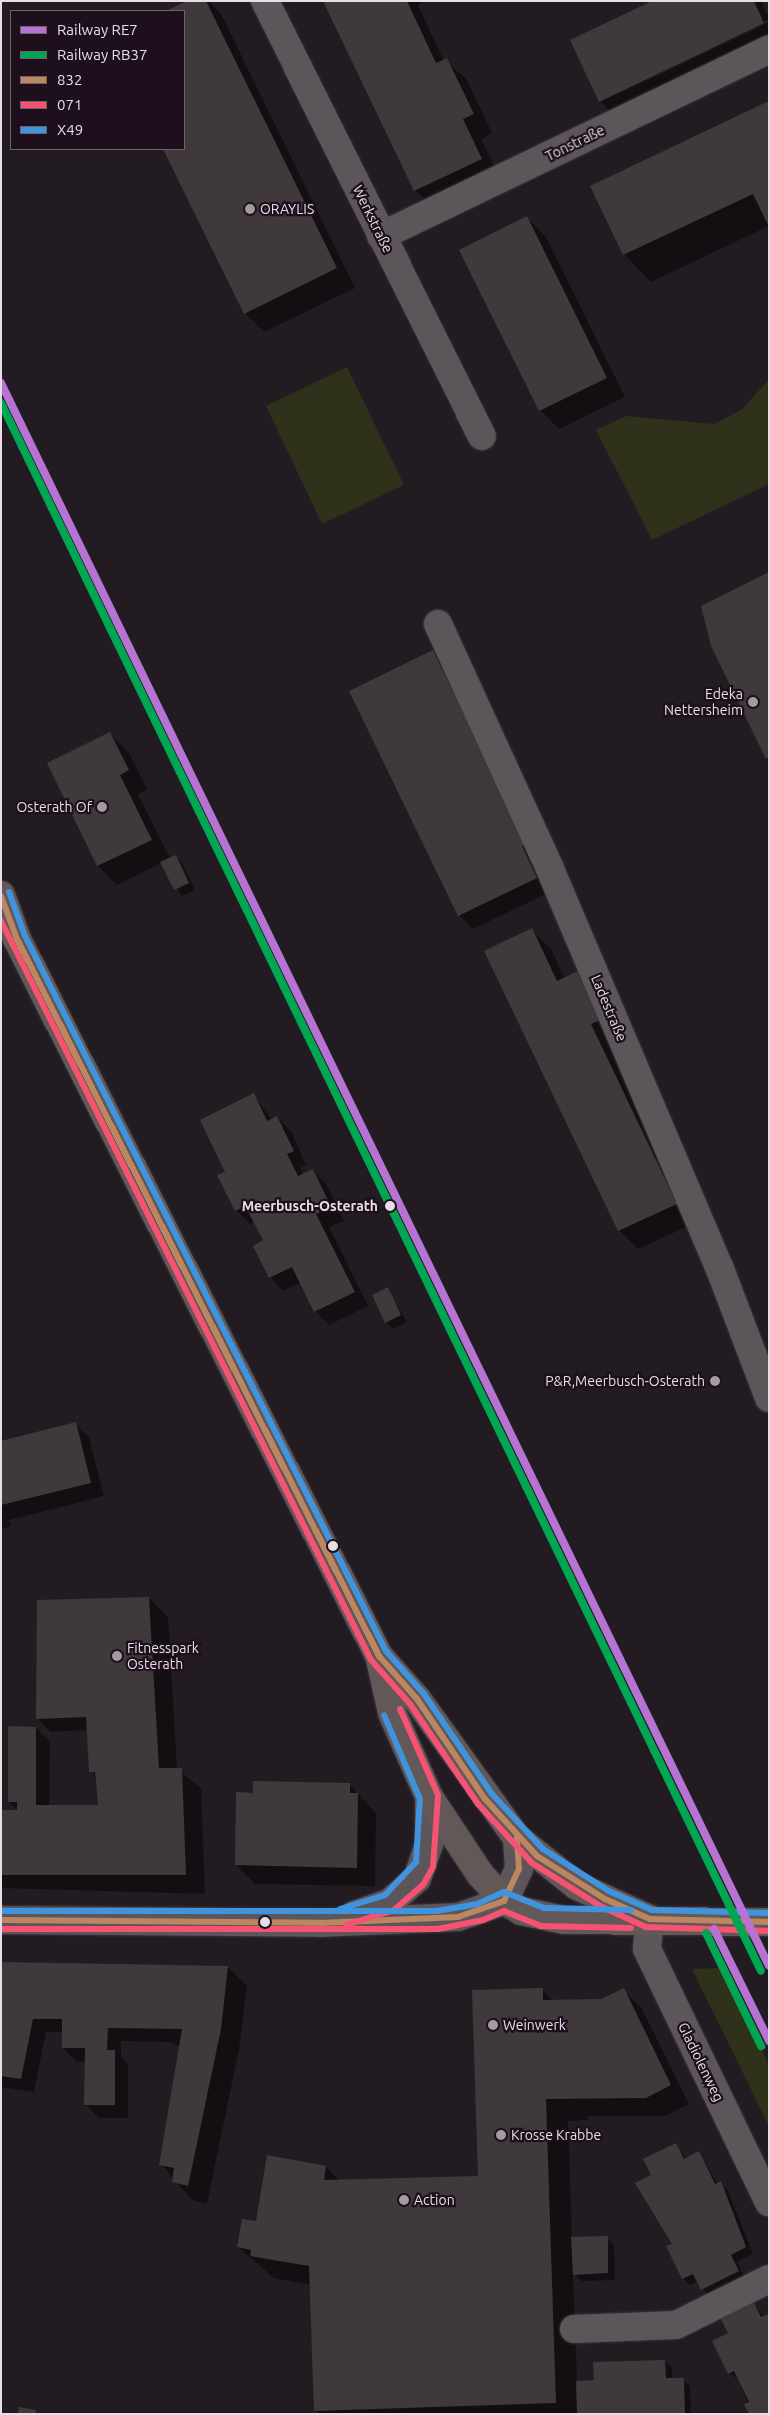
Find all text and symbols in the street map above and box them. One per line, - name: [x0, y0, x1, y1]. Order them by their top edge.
- legend: [10, 10, 185, 150]
- text: Railway RE7: [57, 21, 138, 38]
- text: Railway RB37: [57, 46, 147, 63]
- text: 832: [57, 71, 82, 88]
- text: 071: [57, 96, 82, 113]
- text: X49: [57, 121, 83, 138]
- street label: Tonstraße: [543, 122, 607, 164]
- street label: Werkstraße: [349, 182, 397, 256]
- place label: ORAYLIS: [260, 201, 314, 217]
- marker: ORAYLIS: [244, 203, 256, 215]
- place label: Edeka Nettersheim: [664, 686, 743, 719]
- marker: Edeka Nettersheim: [747, 696, 759, 708]
- place label: Osterath Of: [16, 799, 92, 815]
- marker: Osterath Of: [96, 801, 108, 813]
- street label: Ladestraße: [587, 972, 631, 1044]
- marker: Meerbusch-Osterath: [381, 1197, 399, 1215]
- place label: Meerbusch-Osterath: [242, 1198, 378, 1214]
- place label: P&R,Meerbusch-Osterath: [545, 1373, 705, 1389]
- marker: P&R,Meerbusch-Osterath: [709, 1375, 721, 1387]
- unlabelled marker: [328, 1541, 338, 1551]
- place label: Fitnesspark Osterath: [127, 1640, 199, 1672]
- marker: Fitnesspark Osterath: [111, 1650, 123, 1662]
- unlabelled marker: [260, 1917, 270, 1927]
- place label: Weinwerk: [503, 2017, 566, 2033]
- marker: Weinwerk: [487, 2019, 499, 2031]
- street label: Gladiolenweg: [675, 2020, 727, 2104]
- place label: Krosse Krabbe: [511, 2127, 601, 2143]
- marker: Krosse Krabbe: [495, 2129, 507, 2141]
- place label: Action: [414, 2192, 455, 2208]
- marker: Action: [398, 2194, 410, 2206]

